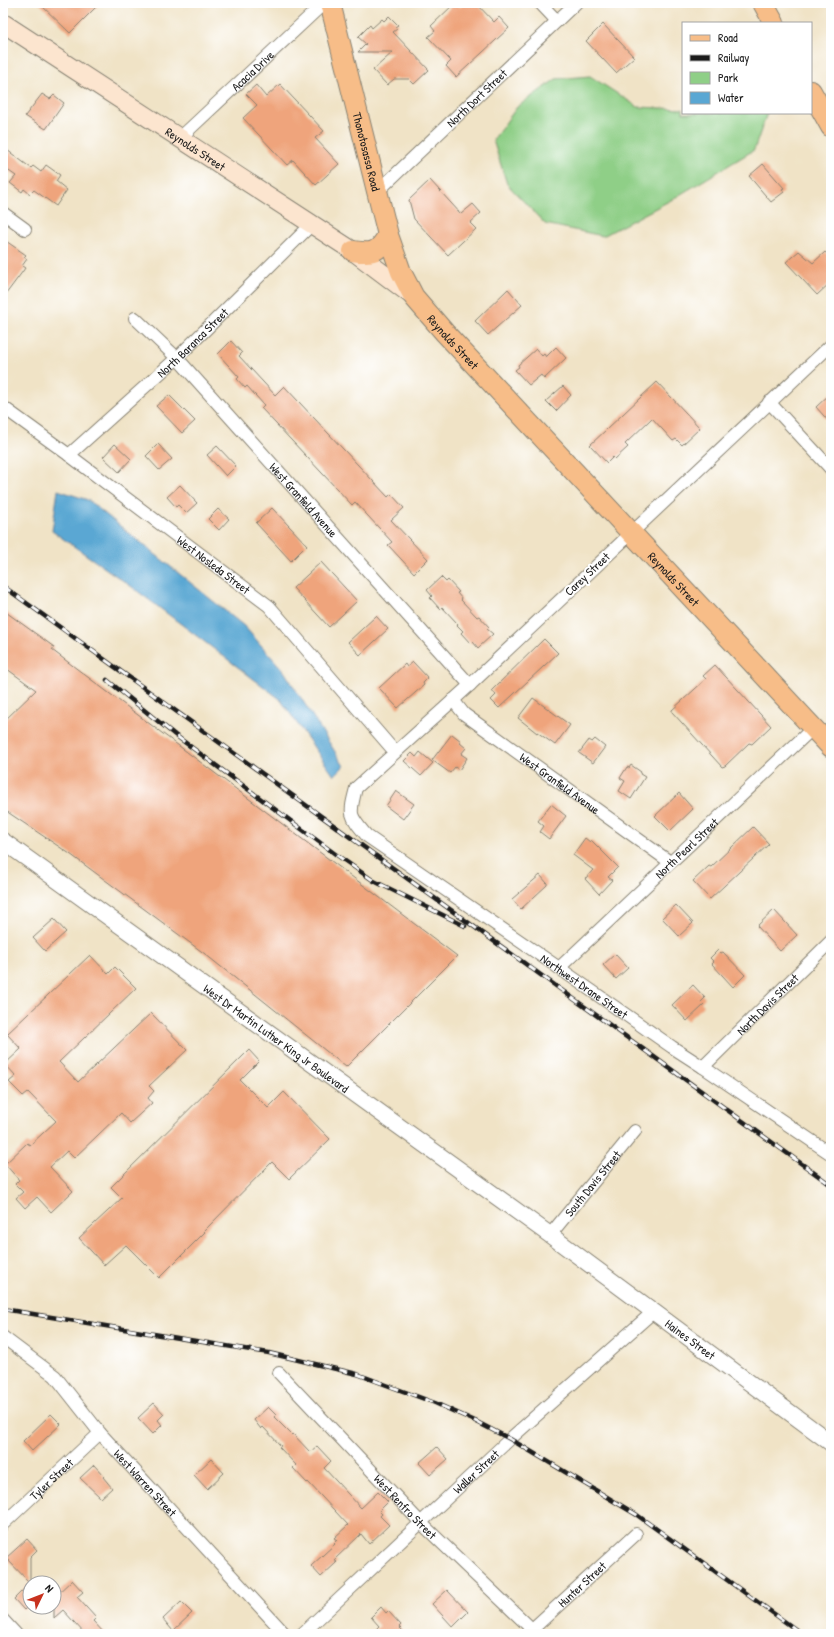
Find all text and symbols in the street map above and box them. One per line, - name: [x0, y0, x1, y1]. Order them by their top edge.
- legend: [682, 22, 812, 114]
- text: Road: [718, 29, 738, 46]
- street label: Acacia Drive: [227, 46, 277, 95]
- text: Railway: [718, 49, 749, 66]
- street label: North Dort Street: [442, 64, 511, 131]
- text: Park: [718, 69, 738, 86]
- text: Water: [718, 89, 744, 106]
- street label: Thonotosassa Road: [349, 110, 385, 193]
- street label: Reynolds Street: [162, 123, 230, 175]
- street label: North Baranca Street: [153, 303, 232, 381]
- street label: Reynolds Street: [424, 310, 483, 373]
- street label: West Granfield Avenue: [266, 458, 342, 541]
- street label: West Nosleda Street: [174, 531, 255, 598]
- street label: Carey Street: [561, 548, 614, 599]
- street label: Reynolds Street: [644, 548, 704, 610]
- street label: West Granfield Avenue: [516, 748, 604, 818]
- street label: North Pearl Street: [651, 813, 722, 882]
- street label: Northwest Drane Street: [537, 949, 632, 1023]
- street label: North Davis Street: [732, 969, 803, 1038]
- street label: West Dr Martin Luther King Jr Boulevard: [200, 980, 353, 1096]
- street label: South Davis Street: [560, 1146, 625, 1220]
- street label: Haines Street: [662, 1315, 720, 1364]
- street label: West Warren Street: [110, 1445, 182, 1521]
- street label: Waller Street: [449, 1445, 503, 1497]
- street label: Tyler Street: [26, 1454, 77, 1504]
- street label: West Renfro Street: [370, 1470, 442, 1543]
- street label: Hunter Street: [554, 1557, 610, 1611]
- north arrow: [22, 1575, 62, 1615]
- text: N: [42, 1581, 57, 1595]

